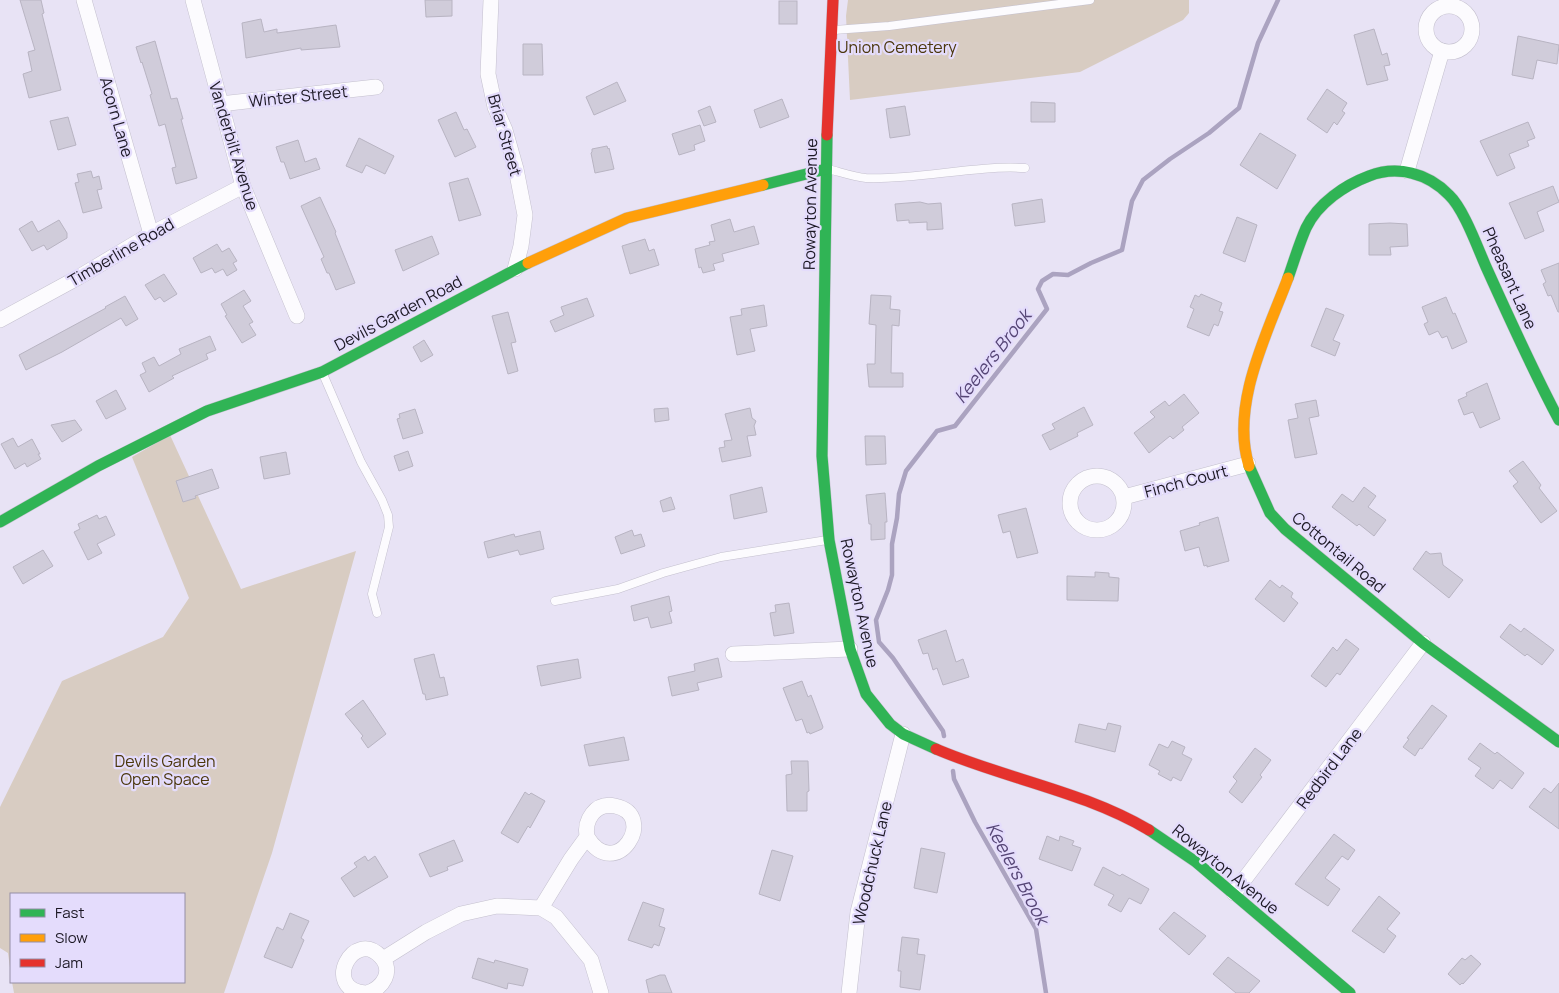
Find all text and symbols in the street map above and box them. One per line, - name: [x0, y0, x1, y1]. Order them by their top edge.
- park label: Union Cemetery: [837, 36, 957, 58]
- street label: Acorn Lane: [95, 74, 139, 160]
- street label: Vanderbilt Avenue: [204, 79, 264, 213]
- street label: Winter Street: [247, 80, 349, 112]
- street label: Briar Street: [483, 92, 527, 178]
- street label: Rowayton Avenue: [798, 138, 822, 270]
- street label: Timberline Road: [64, 213, 178, 291]
- street label: Pheasant Lane: [1478, 224, 1542, 332]
- street label: Devils Garden Road: [330, 270, 466, 356]
- water label: Keelers Brook: [948, 302, 1038, 408]
- street label: Finch Court: [1142, 459, 1230, 503]
- street label: Cottontail Road: [1288, 506, 1390, 598]
- street label: Rowayton Avenue: [836, 536, 884, 670]
- street label: Redbird Lane: [1291, 723, 1367, 813]
- park label: Devils Garden Open Space: [115, 750, 215, 790]
- street label: Woodchuck Lane: [847, 799, 897, 927]
- water label: Keelers Brook: [981, 818, 1056, 931]
- street label: Rowayton Avenue: [1168, 819, 1284, 919]
- legend: [10, 893, 185, 983]
- text: Fast: [55, 902, 84, 923]
- text: Slow: [55, 927, 88, 948]
- text: Jam: [55, 952, 83, 973]

